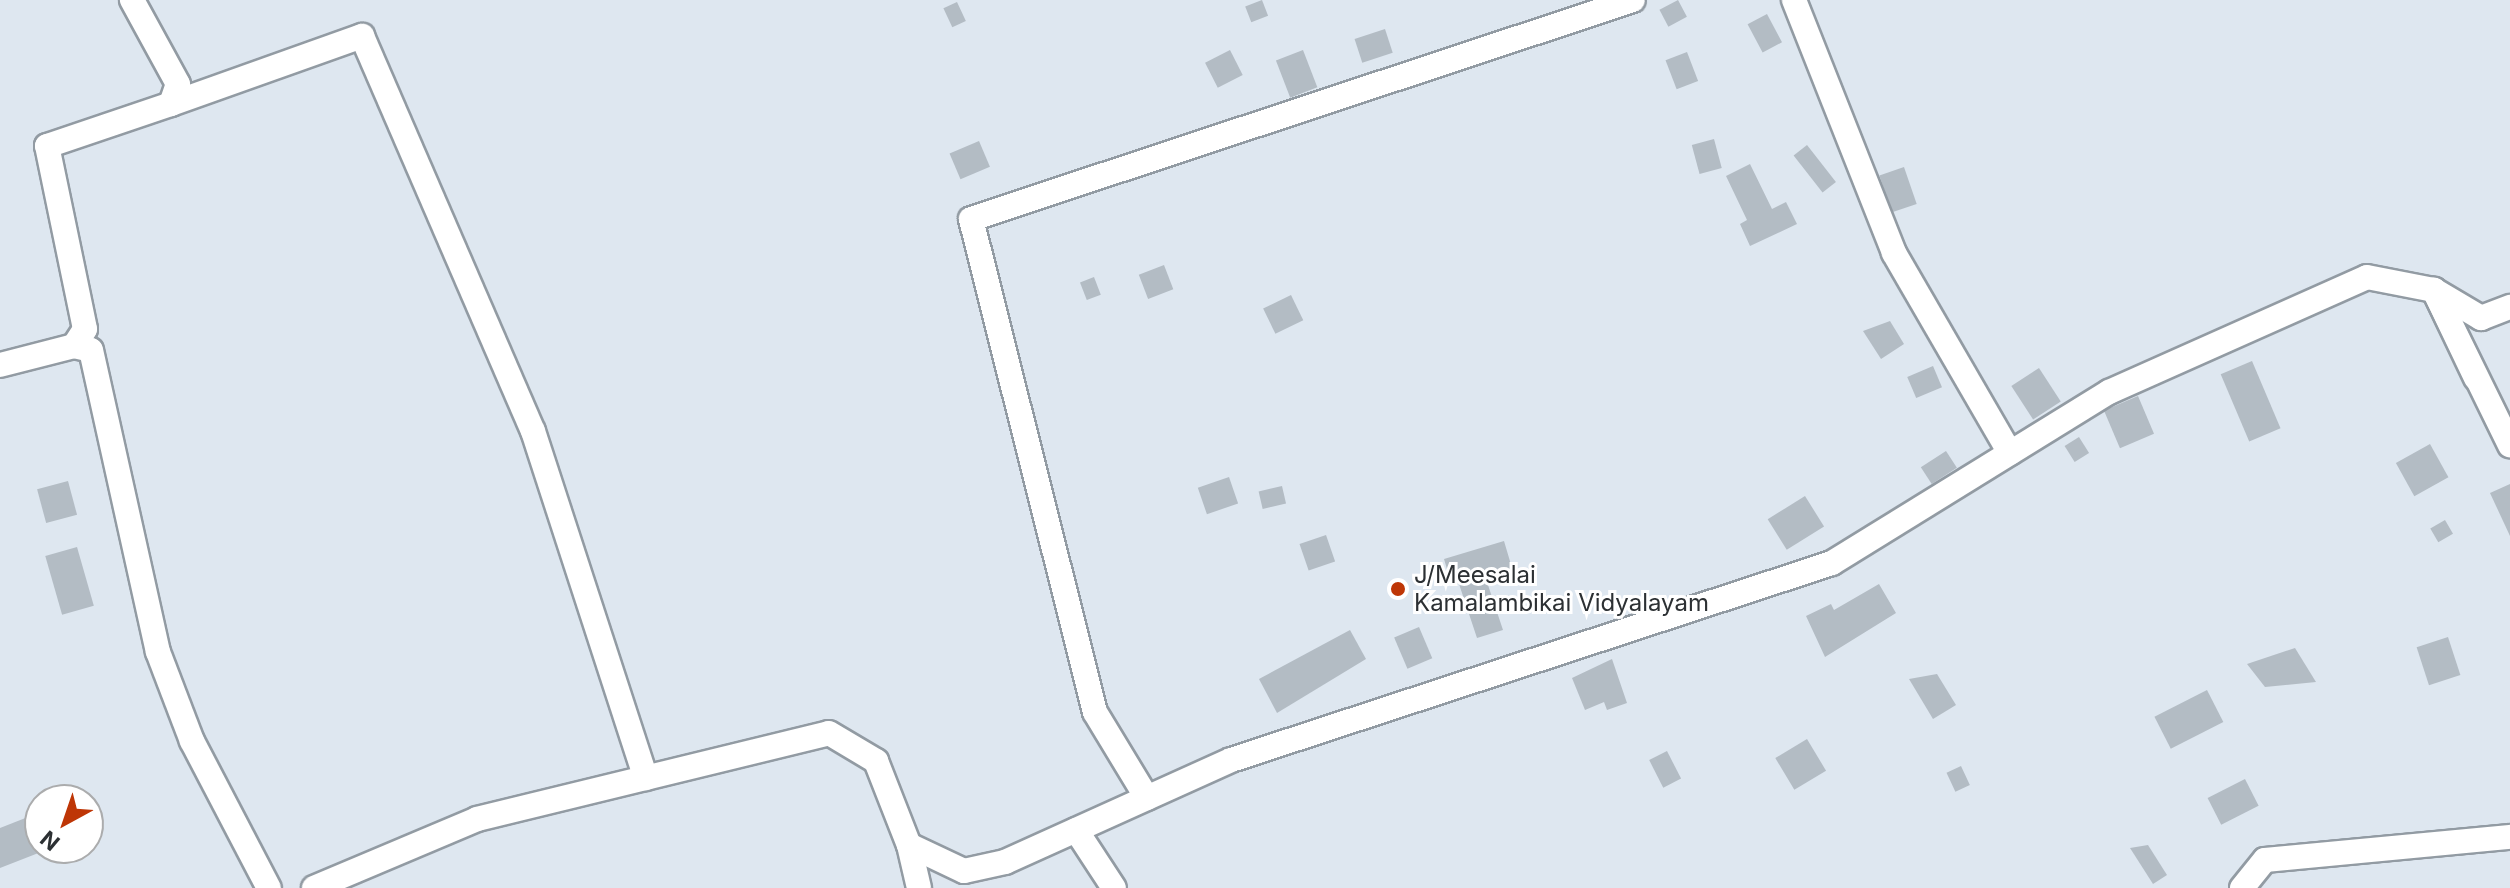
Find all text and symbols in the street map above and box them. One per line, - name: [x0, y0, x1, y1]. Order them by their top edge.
- place label: J/Meesalai Kamalambikai Vidyalayam: [1414, 561, 1709, 617]
- marker: J/Meesalai Kamalambikai Vidyalayam: [1389, 580, 1407, 598]
- north arrow: [24, 784, 104, 864]
- text: N: [35, 826, 65, 856]

